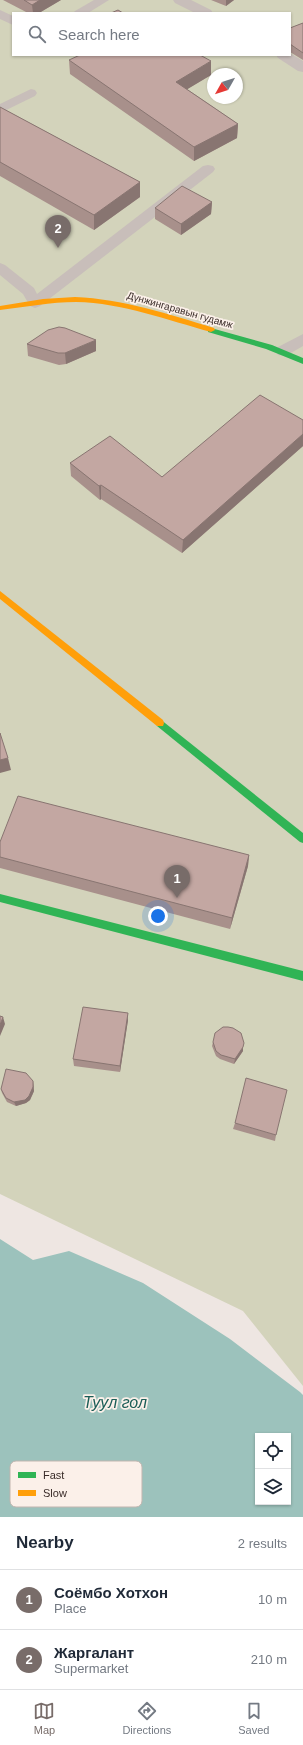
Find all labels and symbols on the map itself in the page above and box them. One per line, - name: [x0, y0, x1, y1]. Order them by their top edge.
- north arrow: [207, 68, 243, 104]
- pin: 2: [45, 215, 71, 248]
- street label: Дүнжингаравын гудамж: [126, 290, 234, 330]
- pin: 1: [164, 865, 190, 898]
- your location: [148, 906, 168, 926]
- water label: Туул гол: [83, 1394, 147, 1411]
- legend: [10, 1461, 142, 1507]
- text: Fast: [43, 1469, 64, 1481]
- text: Slow: [43, 1487, 67, 1499]

